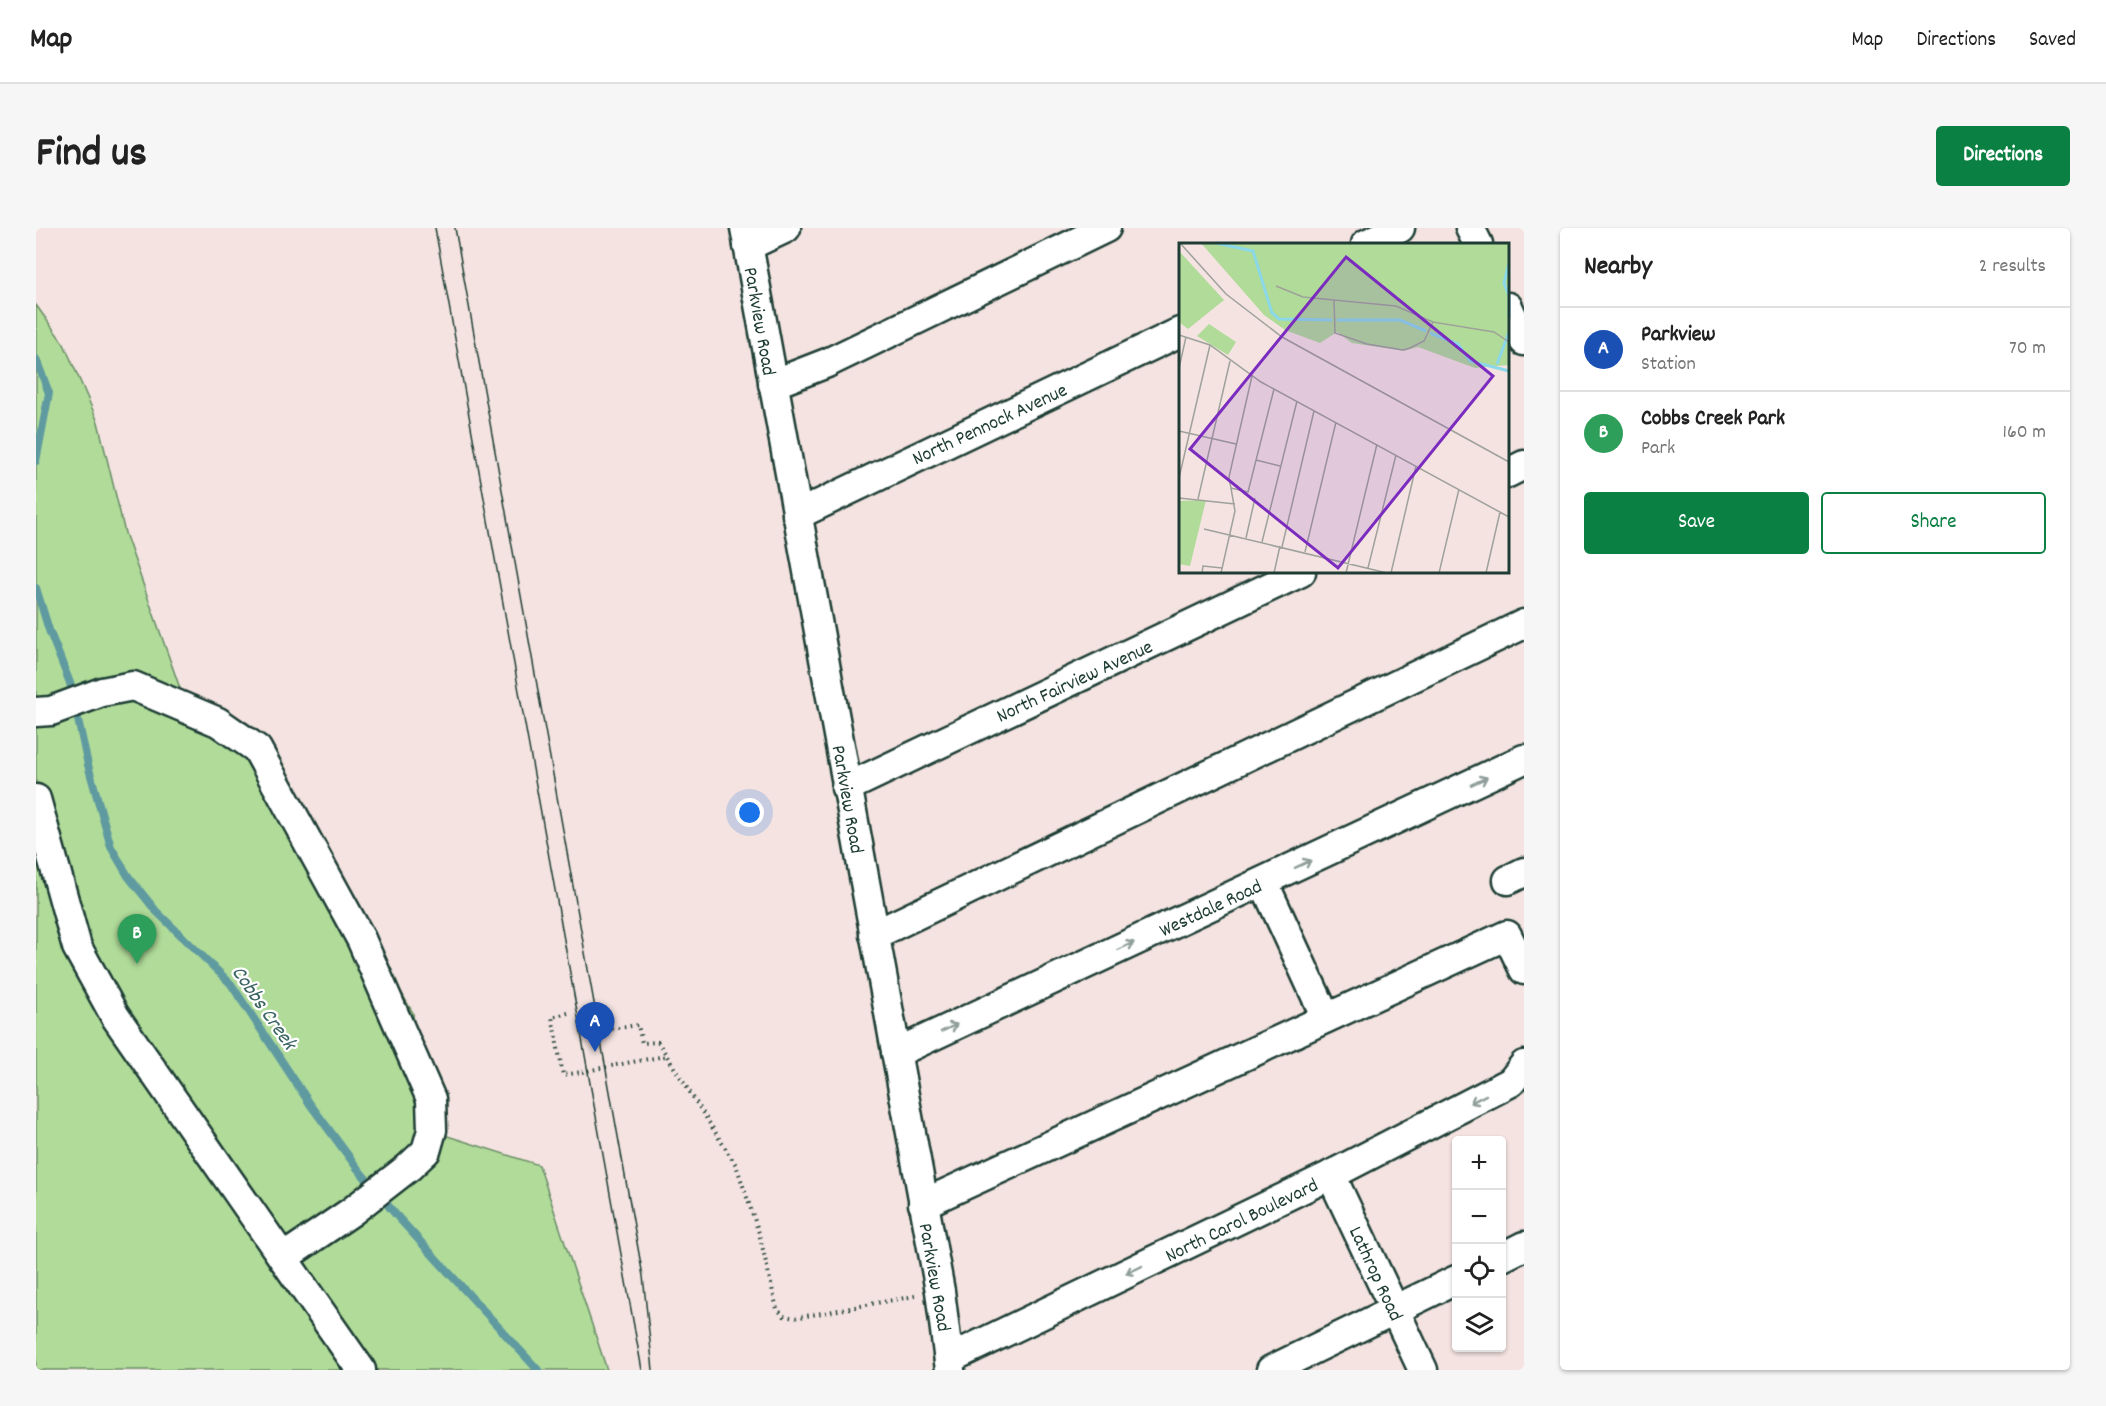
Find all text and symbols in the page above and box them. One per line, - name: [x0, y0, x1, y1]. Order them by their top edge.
- text: Map: [30, 21, 72, 61]
- text: Map: [1852, 26, 1883, 56]
- text: Directions: [1916, 26, 1996, 56]
- text: Saved: [2029, 26, 2076, 56]
- text: Find us: [36, 126, 147, 186]
- button: Directions: [1936, 126, 2070, 186]
- inset map: [1179, 243, 1509, 573]
- text: Nearby: [1584, 249, 1652, 286]
- text: 2 results: [1979, 253, 2046, 281]
- street label: Parkview Road: [735, 265, 781, 378]
- text: Parkview: [1641, 320, 1716, 351]
- text: A: [1598, 335, 1609, 363]
- text: 70 m: [2009, 335, 2046, 363]
- text: Station: [1641, 351, 1696, 379]
- street label: North Pennock Avenue: [908, 377, 1073, 474]
- text: Cobbs Creek Park: [1641, 404, 1785, 435]
- text: B: [1599, 419, 1608, 447]
- text: 160 m: [2003, 419, 2046, 447]
- text: Park: [1641, 435, 1675, 463]
- button: Save: [1584, 492, 1809, 554]
- button: Share: [1821, 492, 2046, 554]
- street label: North Fairview Avenue: [992, 634, 1158, 731]
- street label: Parkview Road: [823, 743, 869, 856]
- one-way arrow: [1469, 774, 1487, 786]
- your location: [735, 798, 764, 827]
- one-way arrow: [1293, 858, 1311, 870]
- street label: Westdale Road: [1155, 874, 1267, 946]
- pin: B: [118, 914, 156, 964]
- one-way arrow: [1116, 940, 1134, 952]
- water label: Cobbs Creek: [222, 960, 304, 1059]
- pin: A: [576, 1002, 614, 1052]
- one-way arrow: [939, 1022, 957, 1034]
- one-way arrow: [1470, 1093, 1487, 1105]
- map controls: [1452, 1136, 1506, 1352]
- button: +: [1452, 1136, 1506, 1190]
- street label: North Carol Boulevard: [1161, 1172, 1324, 1271]
- button: −: [1452, 1190, 1506, 1244]
- street label: Parkview Road: [910, 1221, 956, 1334]
- street label: Lathrop Road: [1340, 1222, 1408, 1326]
- button: locate: [1452, 1244, 1506, 1298]
- one-way arrow: [1126, 1265, 1144, 1277]
- button: layers: [1452, 1298, 1506, 1352]

